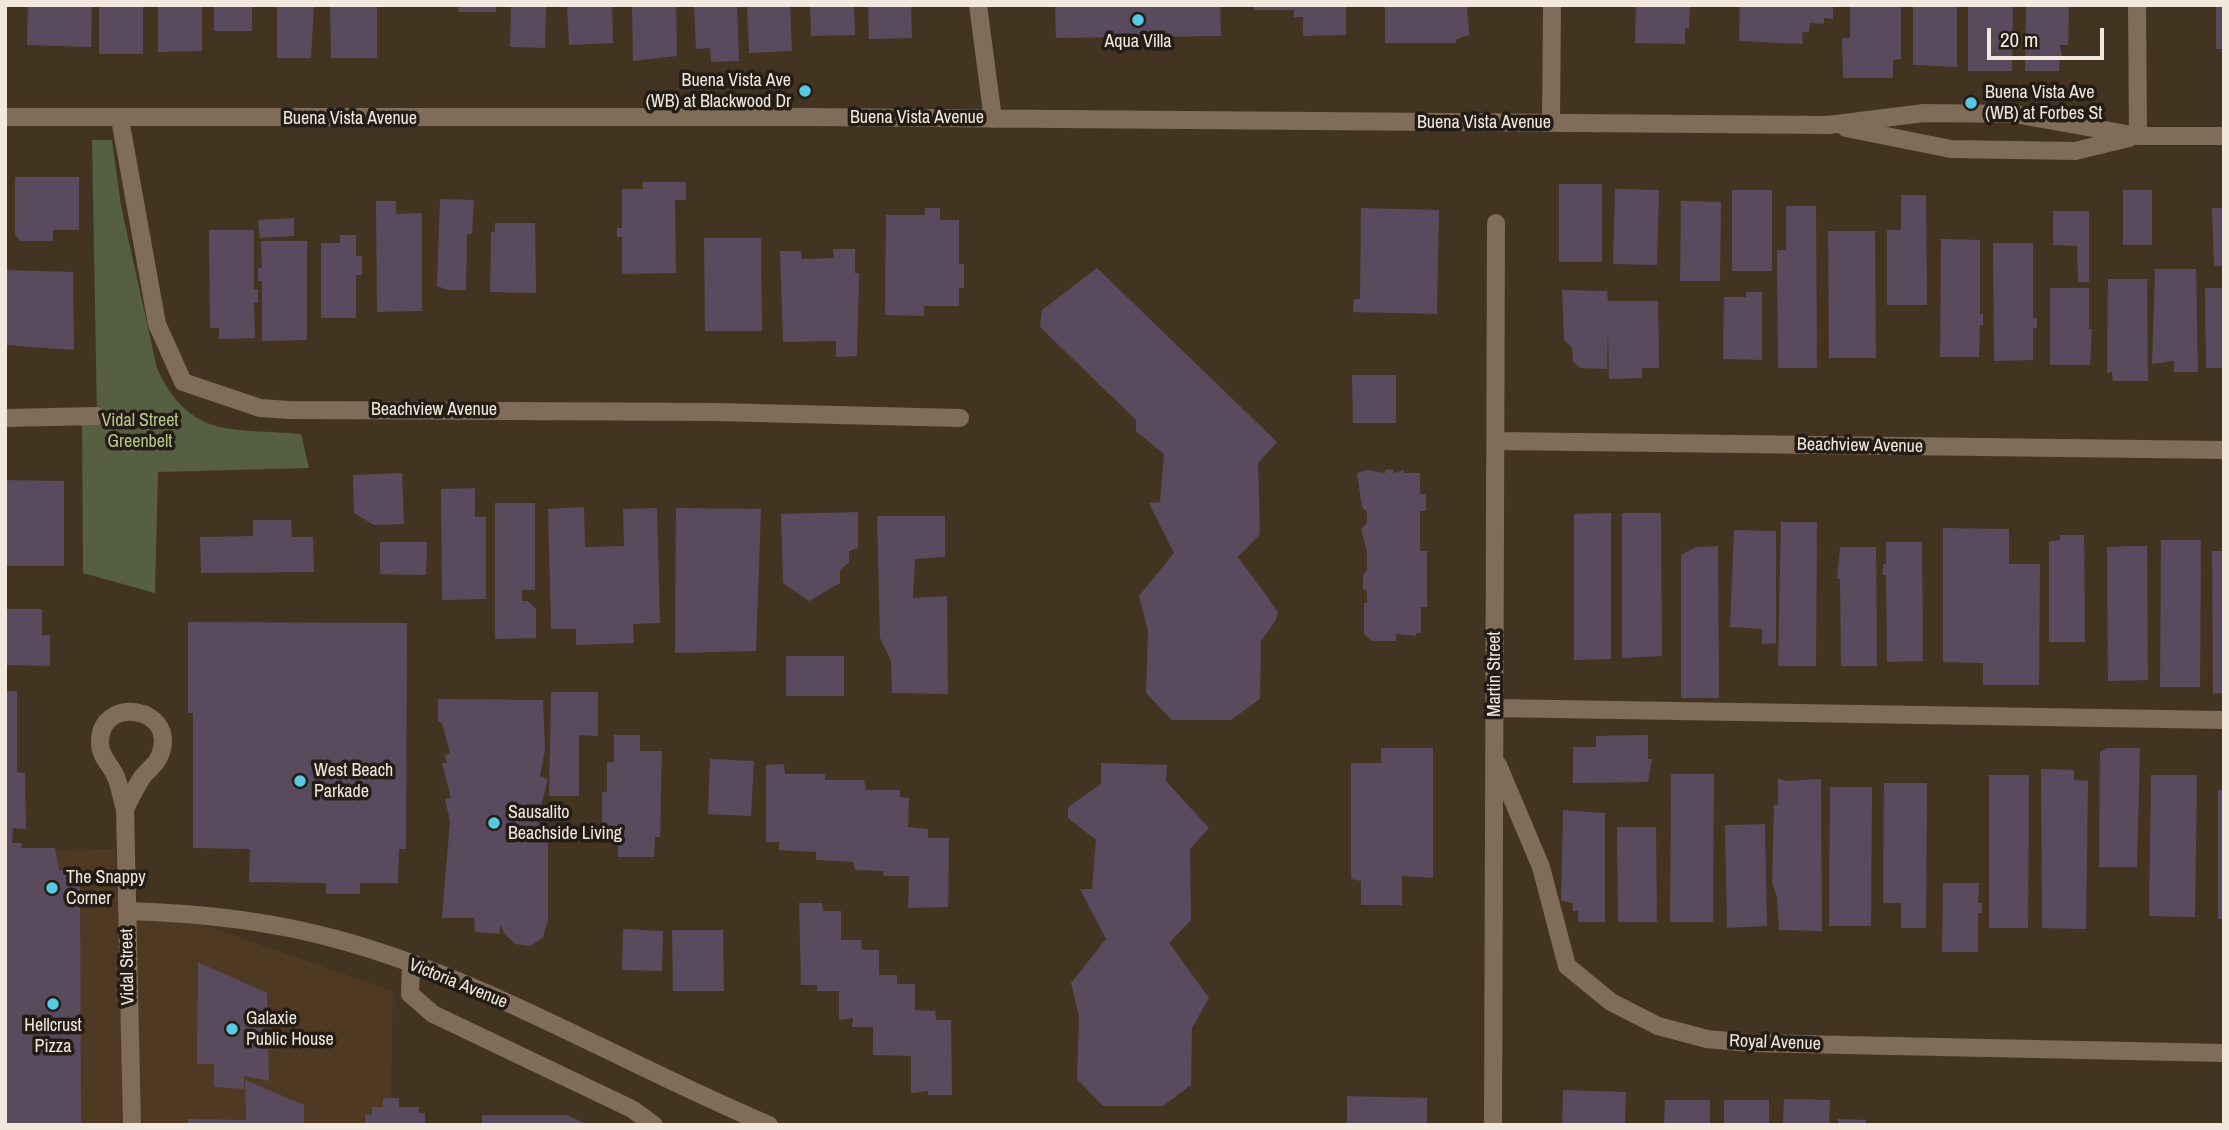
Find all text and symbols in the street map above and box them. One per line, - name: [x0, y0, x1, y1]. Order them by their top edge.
- marker: Aqua Villa: [1130, 12, 1146, 28]
- scale bar: [1991, 14, 2108, 58]
- text: 20 m: [2000, 25, 2038, 54]
- place label: Aqua Villa: [1104, 31, 1172, 53]
- place label: Buena Vista Ave (WB) at Blackwood Dr: [646, 70, 791, 112]
- place label: Buena Vista Ave (WB) at Forbes St: [1985, 82, 2102, 124]
- marker: Buena Vista Ave (WB) at Blackwood Dr: [797, 83, 813, 99]
- marker: Buena Vista Ave (WB) at Forbes St: [1963, 95, 1979, 111]
- street label: Buena Vista Avenue: [850, 107, 984, 129]
- street label: Buena Vista Avenue: [283, 108, 417, 130]
- street label: Buena Vista Avenue: [1417, 112, 1551, 134]
- street label: Beachview Avenue: [371, 399, 497, 421]
- park label: Vidal Street Greenbelt: [102, 410, 178, 452]
- street label: Beachview Avenue: [1797, 434, 1923, 458]
- street label: Martin Street: [1484, 631, 1506, 717]
- place label: West Beach Parkade: [314, 760, 393, 802]
- marker: West Beach Parkade: [292, 773, 308, 789]
- place label: Sausalito Beachside Living: [508, 802, 622, 844]
- marker: Sausalito Beachside Living: [486, 815, 502, 831]
- place label: The Snappy Corner: [66, 867, 146, 910]
- marker: The Snappy Corner: [44, 880, 60, 896]
- street label: Vidal Street: [117, 928, 139, 1006]
- street label: Victoria Avenue: [405, 954, 511, 1014]
- marker: Hellcrust Pizza: [45, 996, 61, 1012]
- place label: Galaxie Public House: [246, 1008, 334, 1050]
- place label: Hellcrust Pizza: [24, 1015, 82, 1058]
- marker: Galaxie Public House: [224, 1021, 240, 1037]
- street label: Royal Avenue: [1729, 1031, 1821, 1055]

